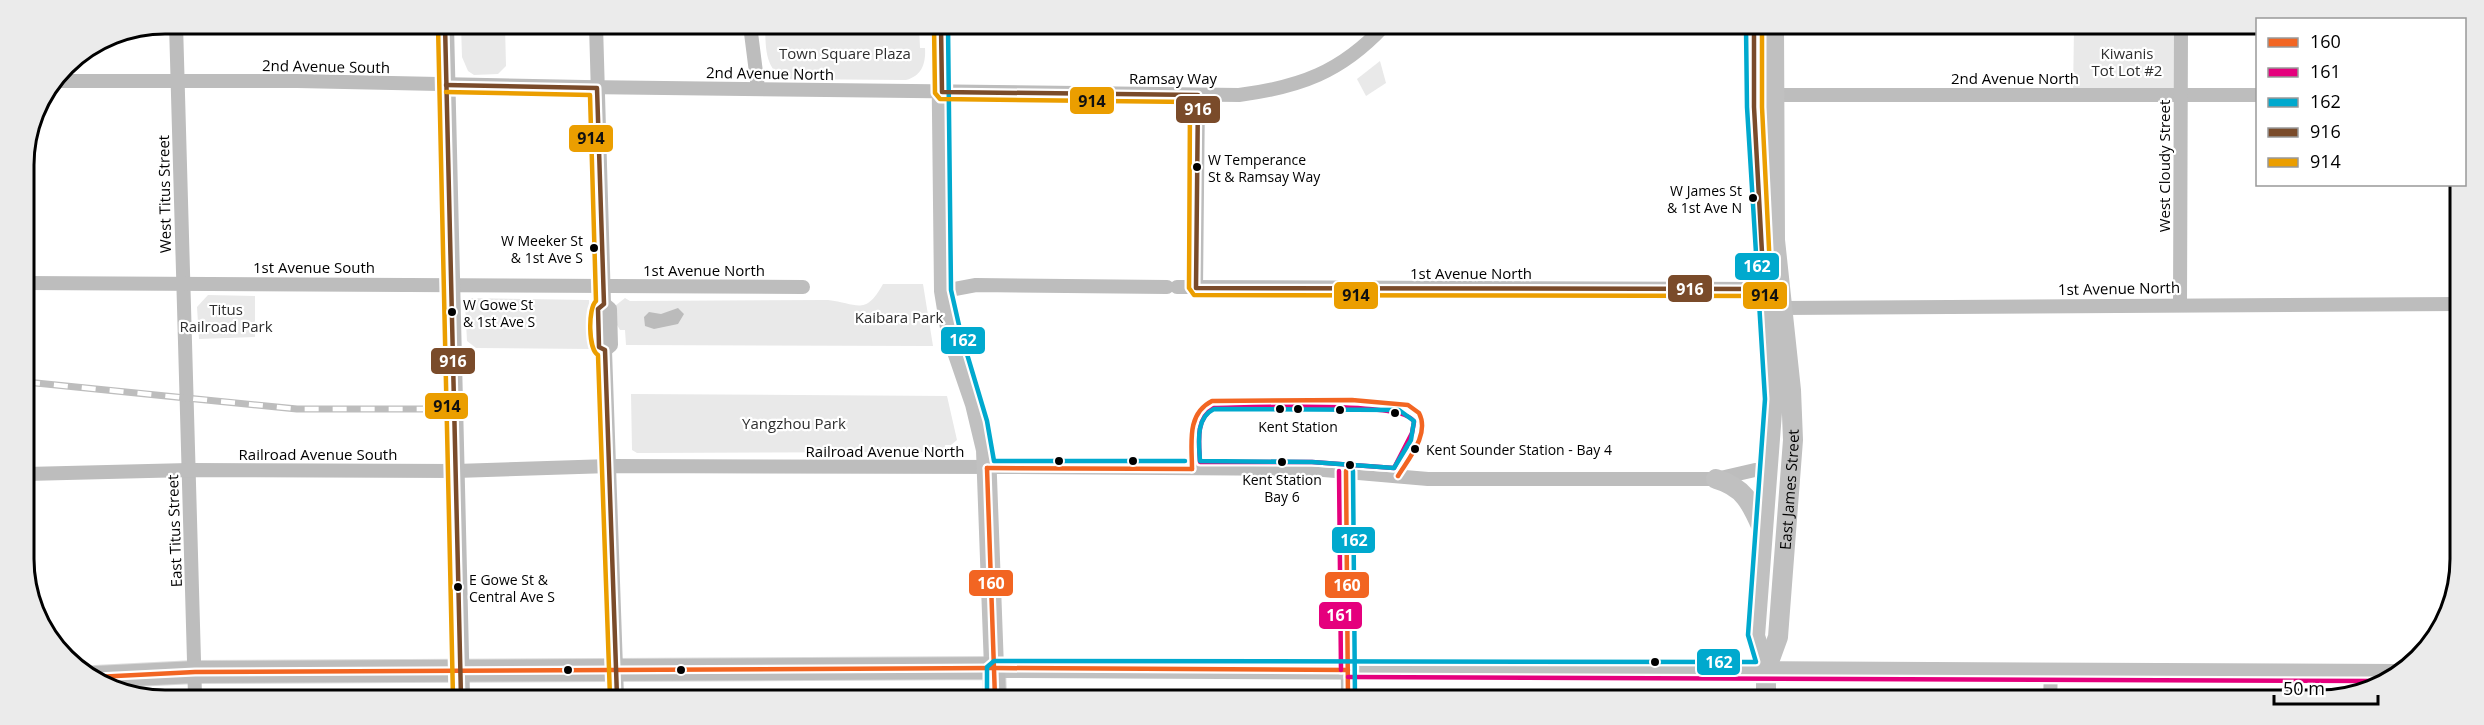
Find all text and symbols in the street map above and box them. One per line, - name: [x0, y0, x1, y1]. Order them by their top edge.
- legend: [2256, 18, 2466, 186]
- text: 160: [2310, 29, 2341, 53]
- park label: Town Square Plaza: [779, 43, 911, 63]
- park label: Kiwanis Tot Lot #2: [2092, 43, 2162, 80]
- street label: 2nd Avenue South: [262, 55, 390, 77]
- text: 161: [2310, 59, 2341, 83]
- street label: 2nd Avenue North: [706, 62, 834, 84]
- street label: Ramsay Way: [1129, 68, 1218, 88]
- street label: 2nd Avenue North: [1951, 68, 2079, 88]
- line badge: 914: [1069, 86, 1115, 115]
- text: 162: [2310, 89, 2341, 113]
- text: 914: [1078, 90, 1106, 112]
- line badge: 916: [1175, 95, 1221, 124]
- text: 916: [1184, 98, 1212, 120]
- street label: West Cloudy Street: [2154, 100, 2174, 232]
- text: 916: [2310, 119, 2341, 143]
- line badge: 914: [568, 124, 614, 153]
- text: 914: [577, 127, 605, 149]
- street label: West Titus Street: [153, 135, 175, 253]
- text: 914: [2310, 149, 2341, 173]
- place label: W Temperance St & Ramsay Way: [1208, 150, 1321, 186]
- marker: W Temperance St & Ramsay Way: [1191, 161, 1203, 173]
- place label: W James St & 1st Ave N: [1667, 181, 1742, 217]
- marker: W James St & 1st Ave N: [1747, 192, 1759, 204]
- place label: W Meeker St & 1st Ave S: [501, 231, 583, 267]
- marker: W Meeker St & 1st Ave S: [588, 242, 600, 254]
- line badge: 162: [1734, 252, 1780, 281]
- text: 162: [1743, 255, 1771, 277]
- street label: 1st Avenue South: [253, 257, 375, 277]
- street label: 1st Avenue North: [643, 260, 765, 280]
- street label: 1st Avenue North: [1410, 263, 1532, 283]
- line badge: 916: [1667, 274, 1713, 303]
- street label: 1st Avenue North: [2058, 277, 2180, 299]
- text: 916: [1676, 278, 1704, 300]
- line badge: 914: [1333, 281, 1379, 310]
- line badge: 914: [1742, 281, 1788, 310]
- text: 914: [1342, 284, 1370, 306]
- text: 914: [1751, 284, 1779, 306]
- place label: W Gowe St & 1st Ave S: [463, 295, 535, 331]
- park label: Titus Railroad Park: [179, 299, 273, 336]
- marker: W Gowe St & 1st Ave S: [446, 306, 458, 318]
- park label: Kaibara Park: [855, 307, 943, 327]
- line badge: 162: [940, 326, 986, 355]
- text: 162: [949, 329, 977, 351]
- line badge: 916: [430, 347, 476, 375]
- text: 916: [439, 350, 467, 372]
- line badge: 914: [424, 392, 469, 420]
- text: 914: [433, 395, 461, 417]
- unlabelled marker: [1274, 403, 1286, 415]
- marker: Kent Station: [1292, 403, 1304, 415]
- unlabelled marker: [1334, 404, 1346, 416]
- unlabelled marker: [1389, 407, 1401, 419]
- park label: Yangzhou Park: [742, 413, 846, 433]
- place label: Kent Station: [1258, 417, 1338, 436]
- street label: East James Street: [1775, 429, 1803, 551]
- place label: Kent Sounder Station - Bay 4: [1426, 440, 1612, 459]
- street label: Railroad Avenue North: [806, 441, 964, 461]
- marker: Kent Sounder Station - Bay 4: [1409, 443, 1421, 455]
- street label: Railroad Avenue South: [239, 444, 397, 464]
- unlabelled marker: [1053, 455, 1065, 467]
- unlabelled marker: [1127, 455, 1139, 467]
- marker: Kent Station Bay 6: [1276, 456, 1288, 468]
- unlabelled marker: [1344, 459, 1356, 471]
- place label: Kent Station Bay 6: [1242, 470, 1322, 506]
- street label: East Titus Street: [162, 474, 186, 588]
- line badge: 162: [1331, 526, 1376, 554]
- text: 162: [1340, 529, 1368, 551]
- line badge: 160: [968, 569, 1014, 597]
- place label: E Gowe St & Central Ave S: [469, 570, 555, 606]
- line badge: 160: [1324, 571, 1370, 599]
- text: 160: [977, 572, 1005, 594]
- text: 160: [1333, 574, 1361, 596]
- marker: E Gowe St & Central Ave S: [452, 581, 464, 593]
- line badge: 161: [1318, 601, 1363, 630]
- text: 161: [1326, 604, 1354, 626]
- line badge: 162: [1696, 648, 1741, 676]
- text: 162: [1705, 651, 1733, 673]
- unlabelled marker: [1649, 656, 1661, 668]
- unlabelled marker: [562, 664, 574, 676]
- unlabelled marker: [675, 664, 687, 676]
- scale bar: [2274, 668, 2378, 706]
- text: 50 m: [2283, 676, 2325, 700]

